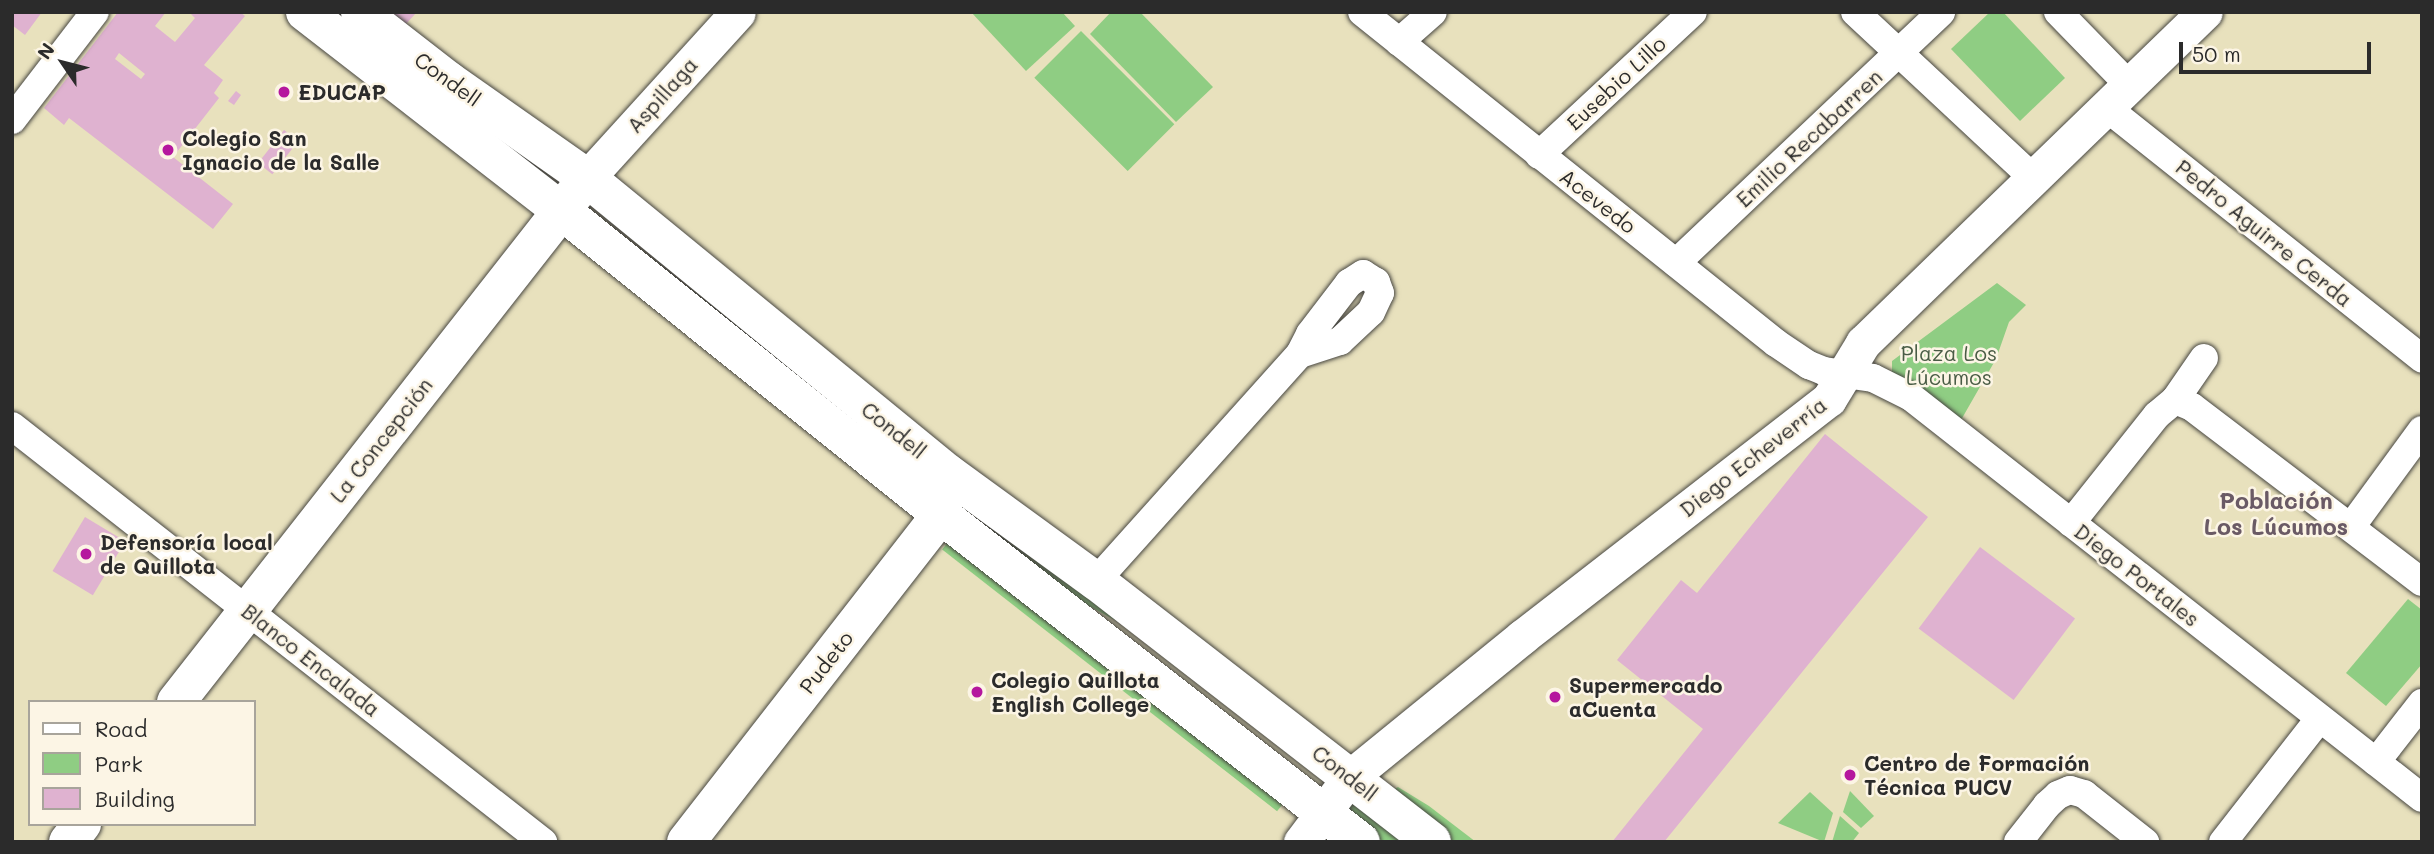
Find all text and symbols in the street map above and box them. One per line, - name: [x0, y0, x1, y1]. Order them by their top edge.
- north arrow: [28, 28, 98, 98]
- scale bar: [2182, 28, 2374, 72]
- street label: Eusebio Lillo: [1561, 31, 1671, 135]
- text: N: [31, 38, 60, 64]
- text: 50 m: [2192, 40, 2241, 67]
- street label: Condell: [410, 46, 486, 112]
- street label: Aspillaga: [622, 52, 702, 138]
- street label: Emilio Recabarren: [1731, 64, 1887, 212]
- place label: EDUCAP: [298, 79, 386, 105]
- marker: EDUCAP: [276, 84, 292, 100]
- place label: Colegio San Ignacio de la Salle: [182, 125, 380, 175]
- marker: Colegio San Ignacio de la Salle: [160, 142, 176, 158]
- street label: Pedro Aguirre Cerda: [2171, 154, 2357, 312]
- street label: Acevedo: [1555, 163, 1641, 239]
- park label: Plaza Los Lúcumos: [1901, 340, 1997, 390]
- street label: La Concepción: [325, 373, 437, 507]
- street label: Diego Echeverría: [1675, 392, 1831, 522]
- street label: Condell: [857, 396, 931, 464]
- district label: Población Los Lúcumos: [2204, 486, 2348, 540]
- street label: Diego Portales: [2069, 518, 2205, 632]
- place label: Defensoría local de Quillota: [100, 529, 273, 579]
- marker: Defensoría local de Quillota: [78, 546, 94, 562]
- street label: Blanco Encalada: [237, 598, 385, 722]
- street label: Pudeto: [794, 626, 858, 698]
- place label: Colegio Quillota English College: [991, 667, 1160, 717]
- place label: Supermercado aCuenta: [1569, 672, 1722, 722]
- marker: Colegio Quillota English College: [969, 684, 985, 700]
- marker: Supermercado aCuenta: [1547, 689, 1563, 705]
- legend: [28, 700, 256, 826]
- text: Road: [95, 715, 147, 742]
- street label: Condell: [1307, 740, 1383, 806]
- text: Park: [95, 750, 143, 777]
- place label: Centro de Formación Técnica PUCV: [1864, 750, 2089, 800]
- marker: Centro de Formación Técnica PUCV: [1842, 767, 1858, 783]
- text: Building: [95, 785, 175, 812]

